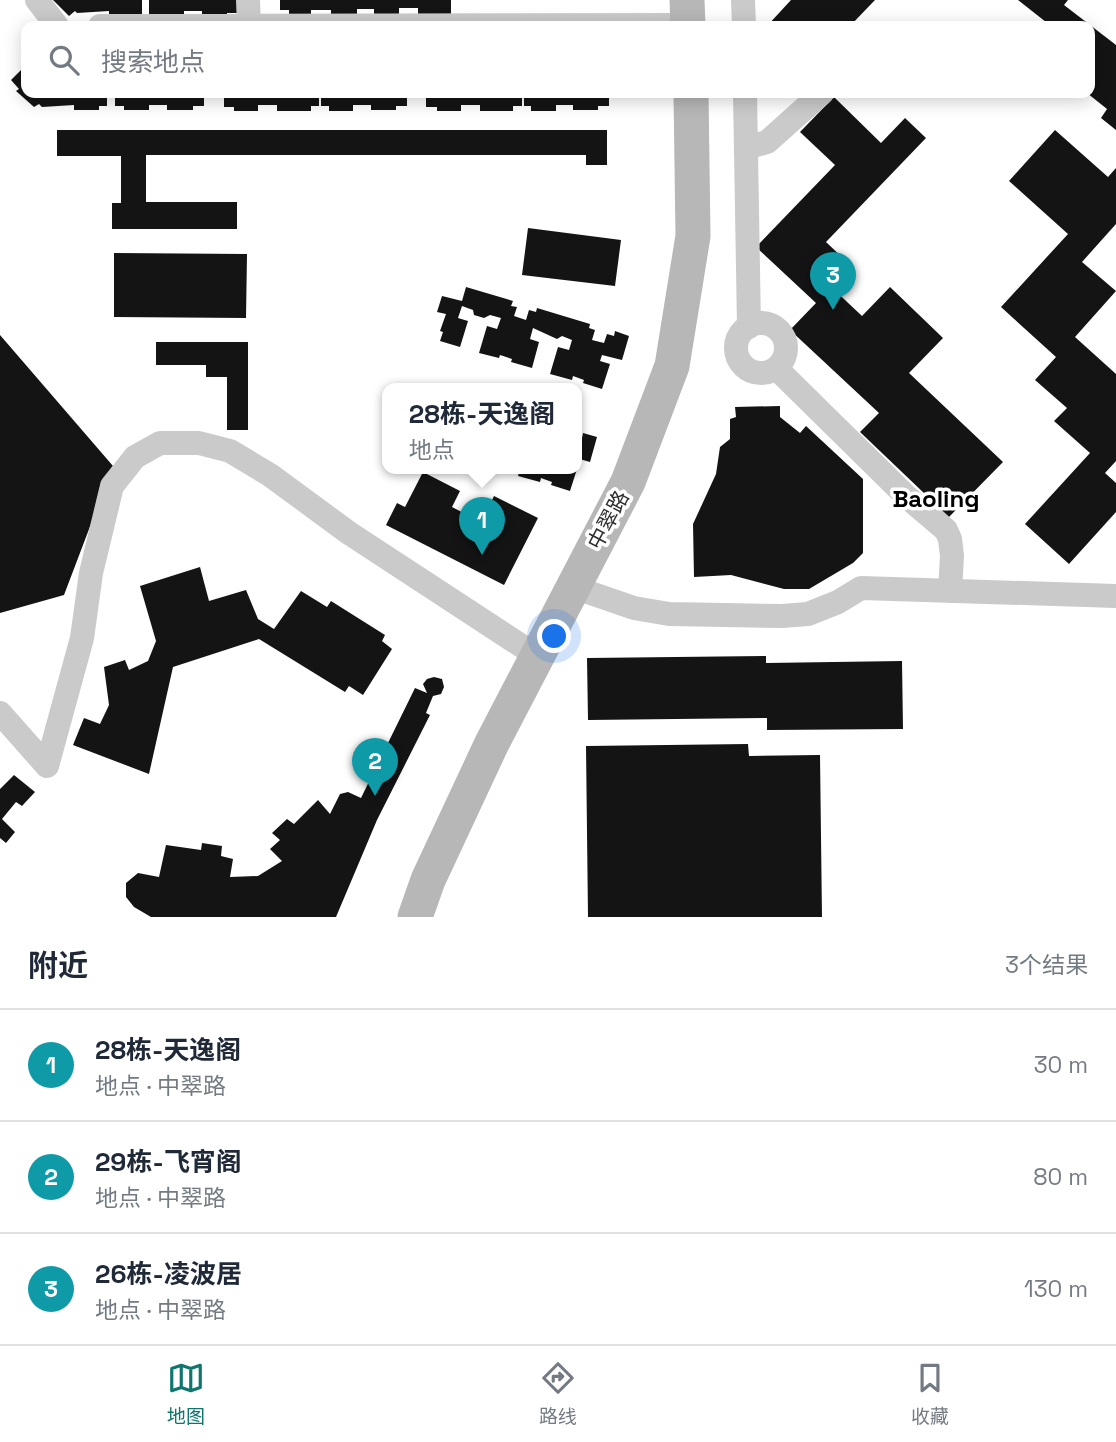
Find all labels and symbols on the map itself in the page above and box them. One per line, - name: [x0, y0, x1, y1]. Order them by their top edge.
- pin: 3: [810, 252, 856, 310]
- district label: Baoling: [892, 483, 980, 514]
- street label: 中翠路: [581, 486, 635, 554]
- pin: 1: [459, 497, 505, 555]
- your location: [537, 619, 571, 653]
- pin: 2: [352, 738, 398, 796]

